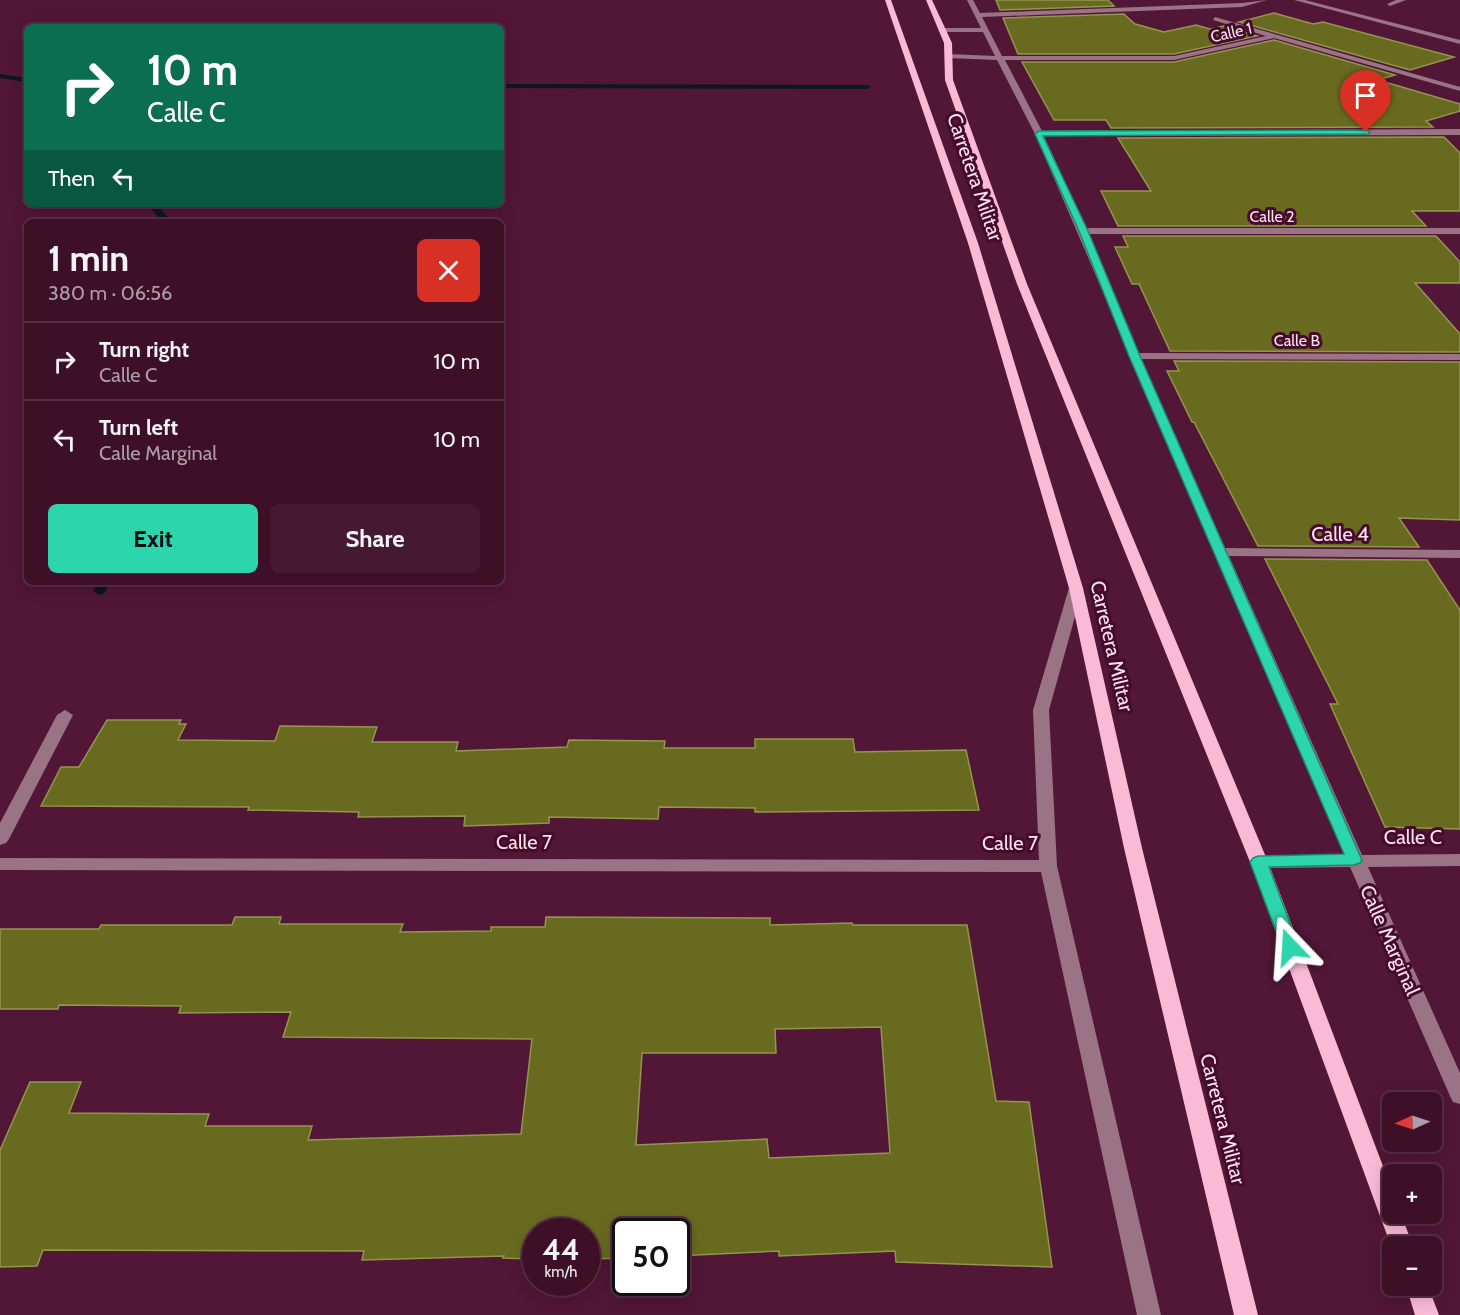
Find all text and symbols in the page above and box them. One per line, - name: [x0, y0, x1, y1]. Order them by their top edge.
- street label: Calle 1: [1209, 19, 1254, 46]
- text: 10 m: [147, 44, 238, 96]
- icon: right: [48, 48, 126, 126]
- pin: [1340, 70, 1391, 132]
- icon: arrive: [1349, 79, 1382, 112]
- text: Calle C: [147, 96, 226, 129]
- street label: Carretera Militar: [942, 110, 1008, 245]
- icon: left: [107, 162, 140, 195]
- text: Then: [48, 165, 95, 192]
- street label: Calle 2: [1249, 207, 1295, 226]
- text: 1 min: [48, 236, 129, 280]
- button: close: [417, 239, 480, 302]
- text: 380 m · 06:56: [48, 281, 172, 305]
- street label: Calle B: [1274, 331, 1321, 350]
- text: Turn right: [99, 336, 189, 363]
- icon: right: [48, 345, 81, 378]
- text: 10 m: [433, 348, 480, 375]
- text: Calle C: [99, 363, 157, 387]
- text: Turn left: [99, 414, 178, 441]
- icon: left: [48, 423, 81, 456]
- text: 10 m: [433, 426, 480, 453]
- text: Calle Marginal: [99, 441, 217, 465]
- button: Exit: [48, 504, 258, 573]
- button: Share: [270, 504, 480, 573]
- street label: Calle 4: [1311, 522, 1369, 546]
- street label: Carretera Militar: [1085, 578, 1139, 714]
- street label: Calle C: [1384, 825, 1442, 849]
- street label: Calle 7: [496, 830, 552, 854]
- street label: Calle 7: [982, 831, 1038, 855]
- street label: Calle Marginal: [1355, 881, 1425, 999]
- position arrow: [1258, 915, 1322, 979]
- street label: Carretera Militar: [1195, 1051, 1251, 1187]
- north arrow: [1382, 1092, 1442, 1152]
- map controls: [1382, 1092, 1442, 1296]
- button: +: [1382, 1164, 1442, 1224]
- speed limit sign: 50: [612, 1218, 690, 1296]
- text: 44: [542, 1231, 580, 1268]
- button: −: [1382, 1236, 1442, 1296]
- text: km/h: [545, 1263, 577, 1281]

